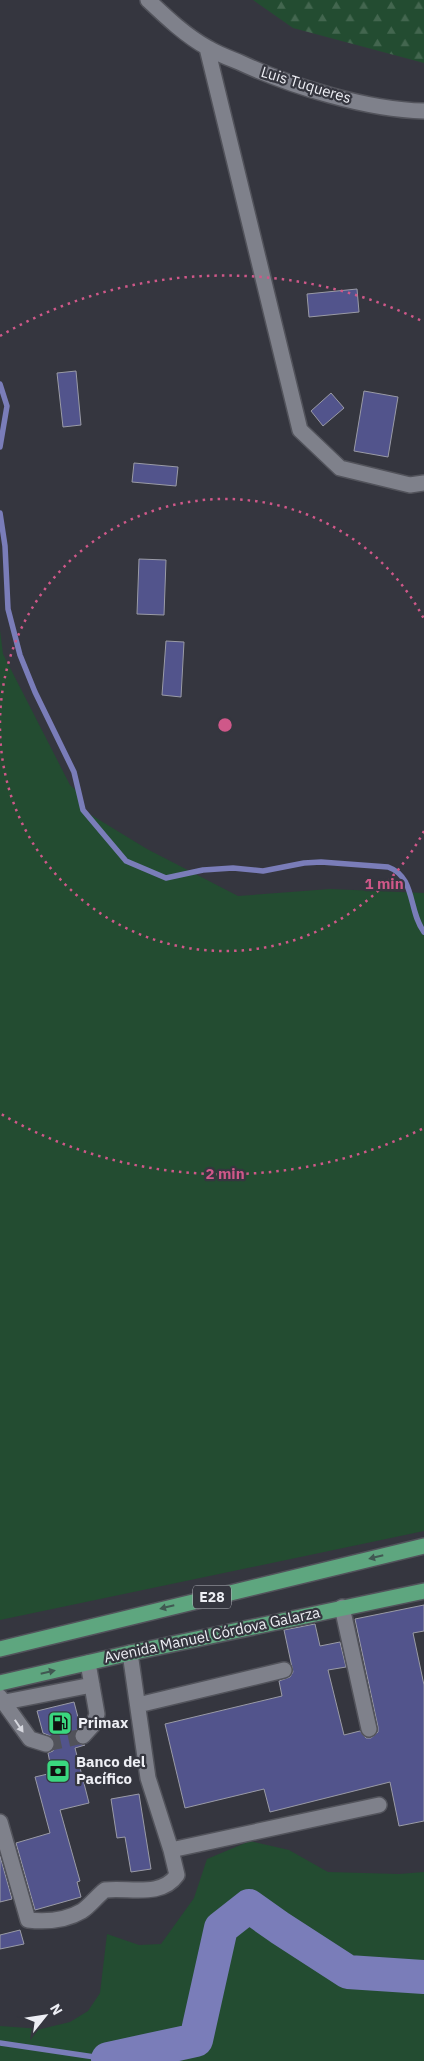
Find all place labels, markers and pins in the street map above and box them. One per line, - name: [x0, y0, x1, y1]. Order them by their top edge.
- centre of rings: [216, 716, 234, 734]
- fuel station icon: Primax: [47, 1710, 73, 1736]
- place label: Primax: [78, 1713, 129, 1732]
- place label: Banco del Pacífico: [76, 1752, 146, 1788]
- bank icon: Banco del Pacífico: [45, 1758, 71, 1784]

